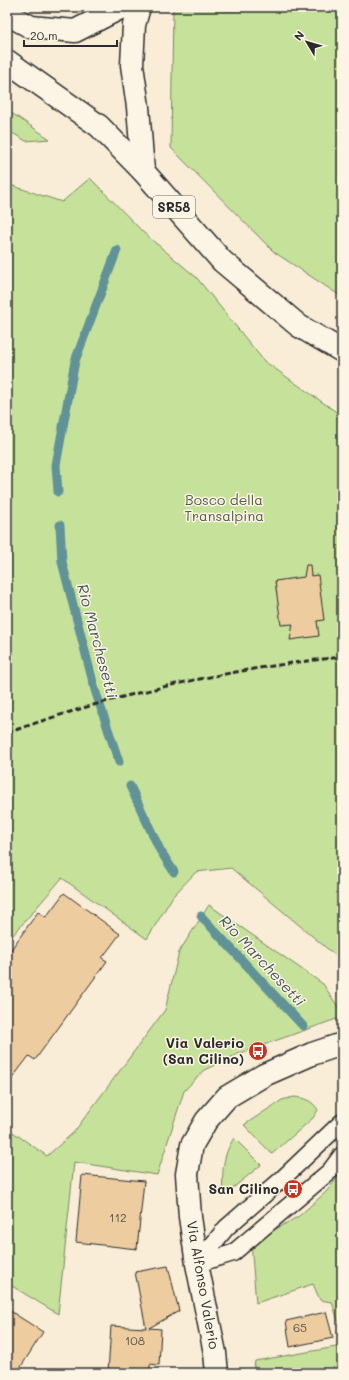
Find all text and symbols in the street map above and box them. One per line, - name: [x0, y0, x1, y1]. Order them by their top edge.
- scale bar: [24, 22, 117, 48]
- north arrow: [287, 22, 327, 62]
- text: 20 m: [30, 27, 58, 43]
- text: N: [290, 28, 307, 43]
- road number: SR58: [153, 196, 195, 218]
- park label: Bosco della Transalpina: [184, 490, 264, 525]
- water label: Rio Marchesetti: [73, 581, 123, 701]
- water label: Rio Marchesetti: [215, 910, 310, 1010]
- place label: Via Valerio (San Cilino): [163, 1033, 244, 1068]
- bus stop icon: Via Valerio (San Cilino): [247, 1040, 269, 1062]
- bus stop icon: San Cilino: [282, 1178, 304, 1200]
- place label: San Cilino: [208, 1179, 279, 1198]
- house number: 112: [109, 1209, 127, 1225]
- street label: Via Alfonso Valerio: [183, 1219, 224, 1351]
- house number: 65: [293, 1319, 307, 1335]
- house number: 108: [125, 1332, 145, 1348]

